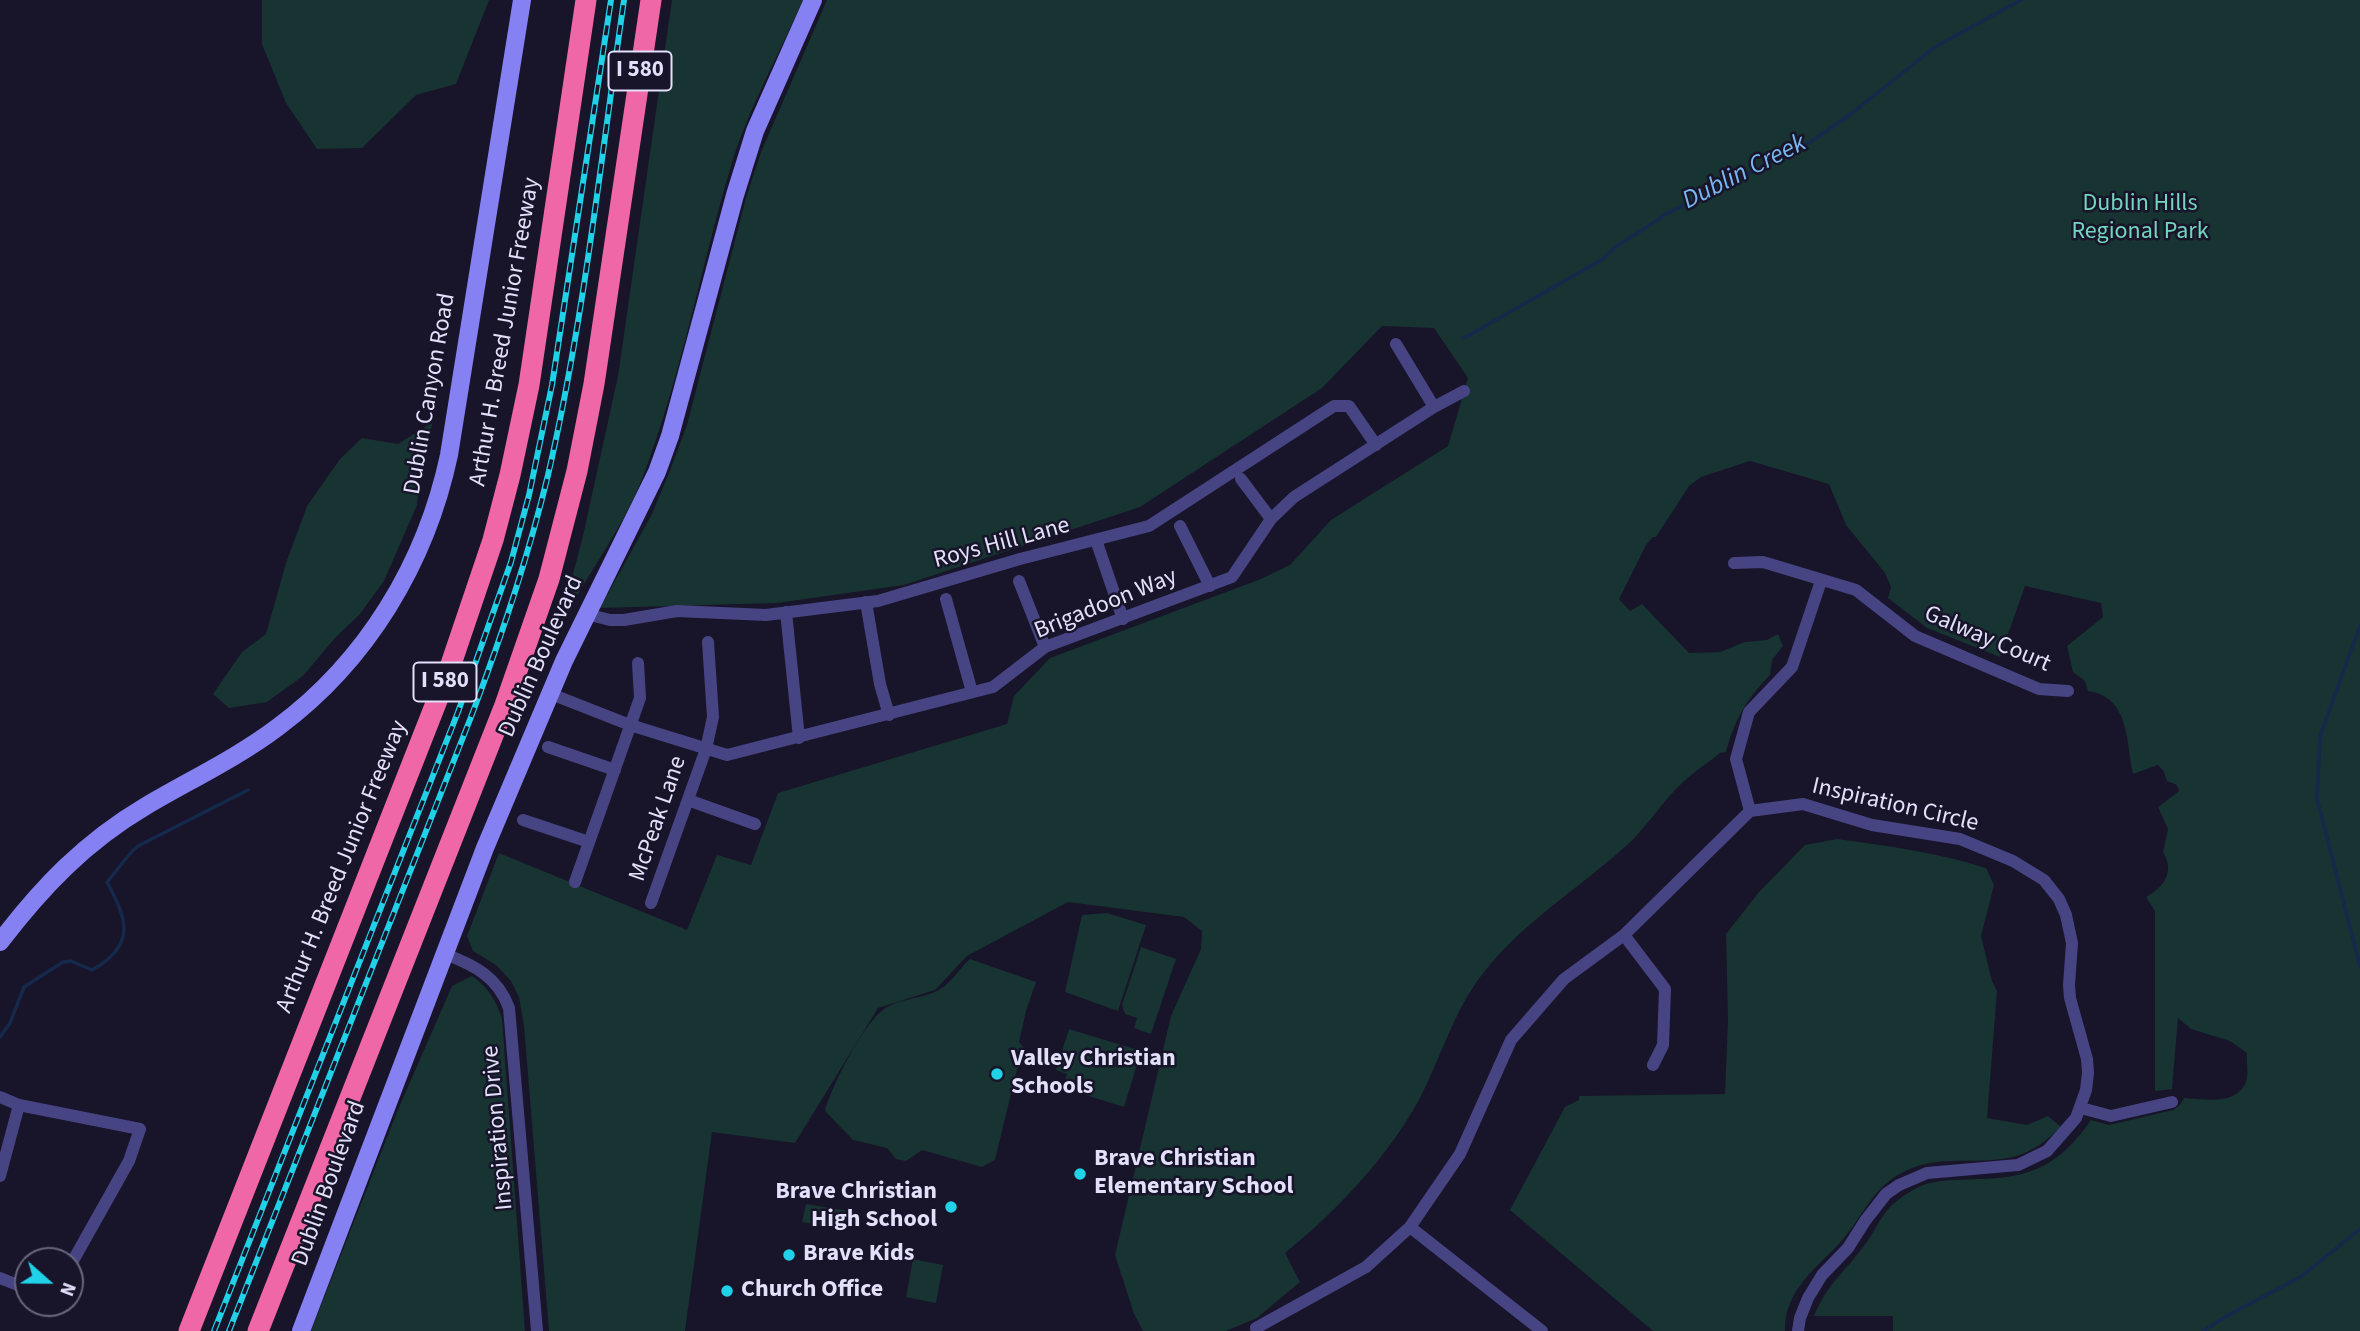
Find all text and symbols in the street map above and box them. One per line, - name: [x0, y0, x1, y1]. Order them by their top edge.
- road number: I 580: [608, 52, 672, 90]
- water label: Dublin Creek: [1678, 129, 1812, 217]
- street label: Arthur H. Breed Junior Freeway: [465, 176, 547, 488]
- park label: Dublin Hills Regional Park: [2071, 191, 2209, 247]
- street label: Dublin Canyon Road: [399, 291, 463, 497]
- street label: Roys Hill Lane: [931, 512, 1073, 576]
- street label: Brigadoon Way: [1031, 563, 1181, 647]
- street label: Dublin Boulevard: [494, 572, 590, 742]
- street label: Galway Court: [1920, 600, 2054, 680]
- road number: I 580: [414, 662, 476, 702]
- street label: Arthur H. Breed Junior Freeway: [271, 717, 415, 1017]
- street label: McPeak Lane: [624, 753, 694, 885]
- street label: Inspiration Circle: [1809, 773, 1981, 839]
- street label: Inspiration Drive: [477, 1044, 521, 1212]
- place label: Valley Christian Schools: [1011, 1046, 1176, 1102]
- marker: Valley Christian Schools: [989, 1066, 1005, 1082]
- street label: Dublin Boulevard: [287, 1098, 373, 1270]
- place label: Brave Christian Elementary School: [1094, 1146, 1293, 1202]
- marker: Brave Christian Elementary School: [1072, 1166, 1088, 1182]
- place label: Brave Christian High School: [775, 1179, 937, 1235]
- marker: Brave Christian High School: [943, 1199, 959, 1215]
- place label: Brave Kids: [803, 1241, 914, 1269]
- north arrow: [14, 1247, 84, 1317]
- marker: Brave Kids: [781, 1247, 797, 1263]
- place label: Church Office: [741, 1277, 883, 1305]
- text: N: [52, 1278, 82, 1300]
- marker: Church Office: [719, 1283, 735, 1299]

